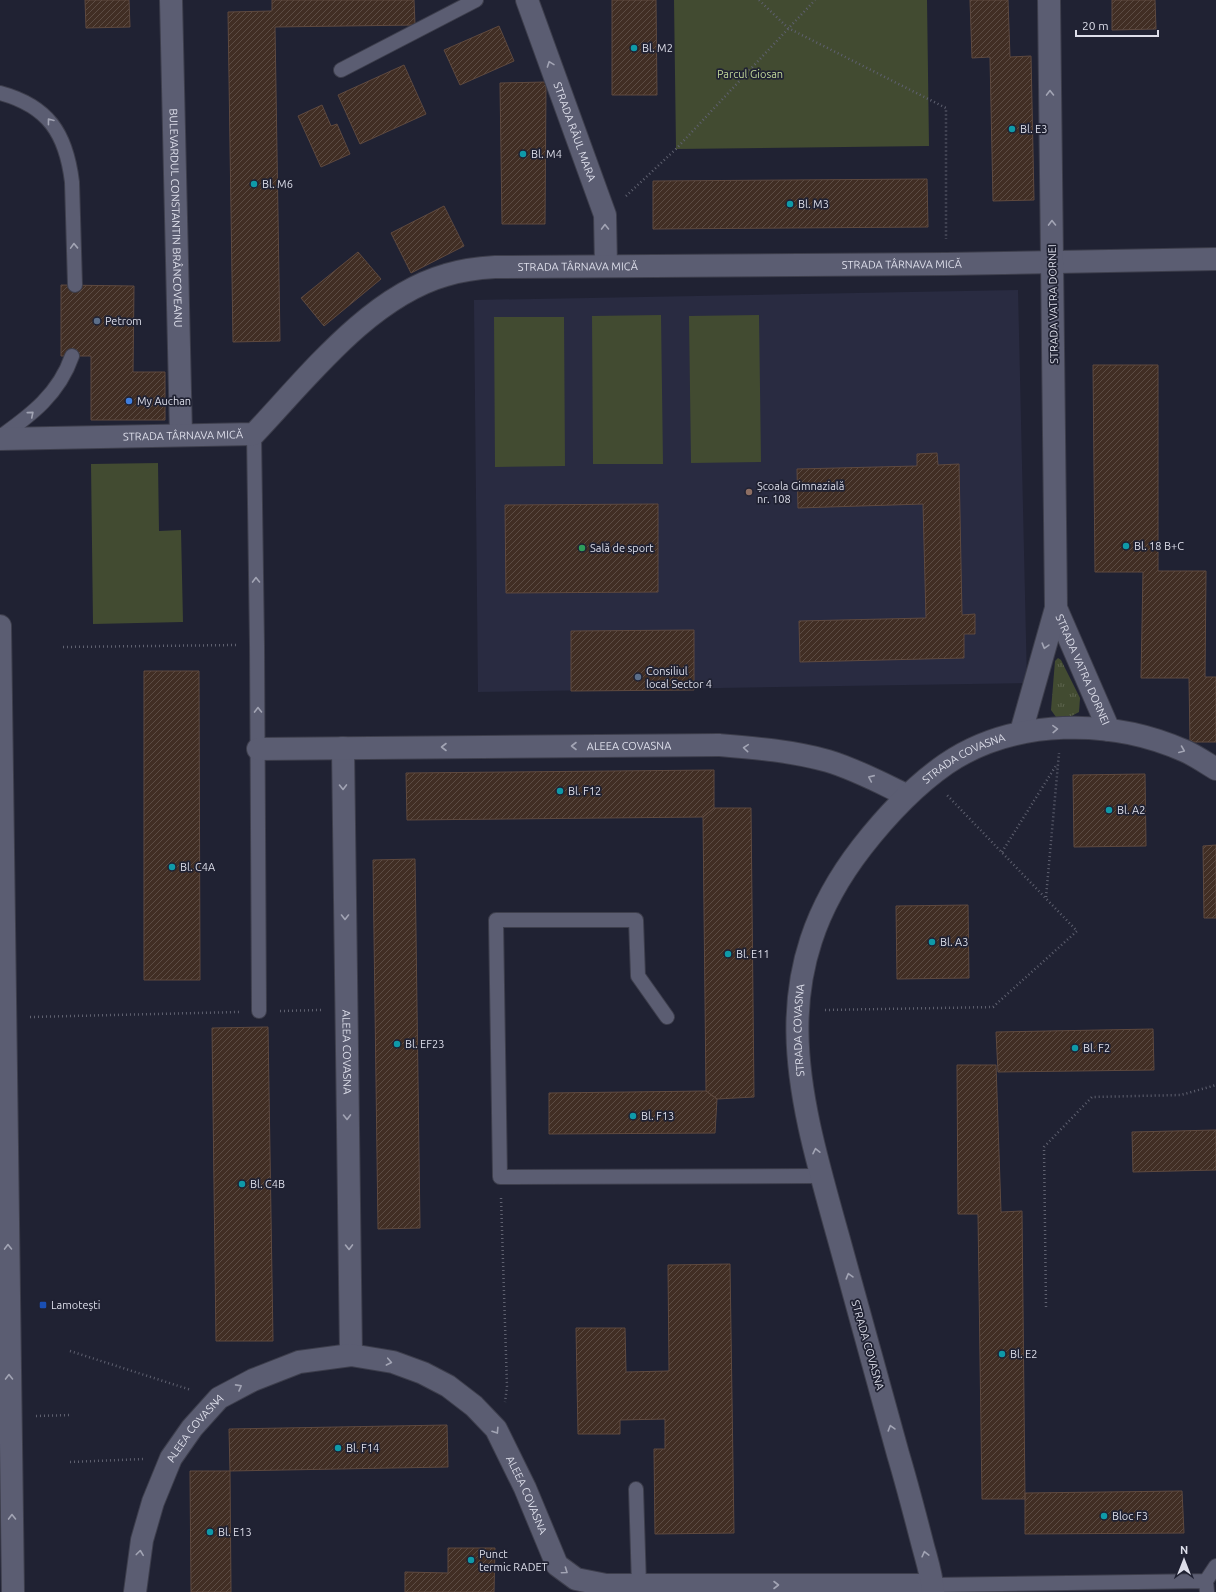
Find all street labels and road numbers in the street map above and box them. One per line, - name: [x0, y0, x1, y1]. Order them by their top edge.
- street label: STRADA RÂUL MARA: [551, 80, 599, 184]
- street label: BULEVARDUL CONSTANTIN BRÂNCOVEANU: [167, 108, 185, 328]
- street label: STRADA VATRA DORNEI: [1046, 244, 1060, 364]
- street label: STRADA TÂRNAVA MICĂ: [842, 257, 963, 271]
- street label: STRADA TÂRNAVA MICĂ: [518, 259, 639, 273]
- street label: STRADA TÂRNAVA MICĂ: [123, 428, 244, 443]
- street label: STRADA VATRA DORNEI: [1053, 612, 1112, 727]
- street label: STRADA COVASNA: [920, 731, 1007, 786]
- street label: ALEEA COVASNA: [587, 739, 672, 752]
- street label: STRADA COVASNA: [791, 982, 807, 1077]
- street label: ALEEA COVASNA: [340, 1010, 354, 1095]
- street label: STRADA COVASNA: [849, 1299, 887, 1392]
- street label: ALEEA COVASNA: [164, 1391, 226, 1464]
- street label: ALEEA COVASNA: [504, 1454, 550, 1537]

